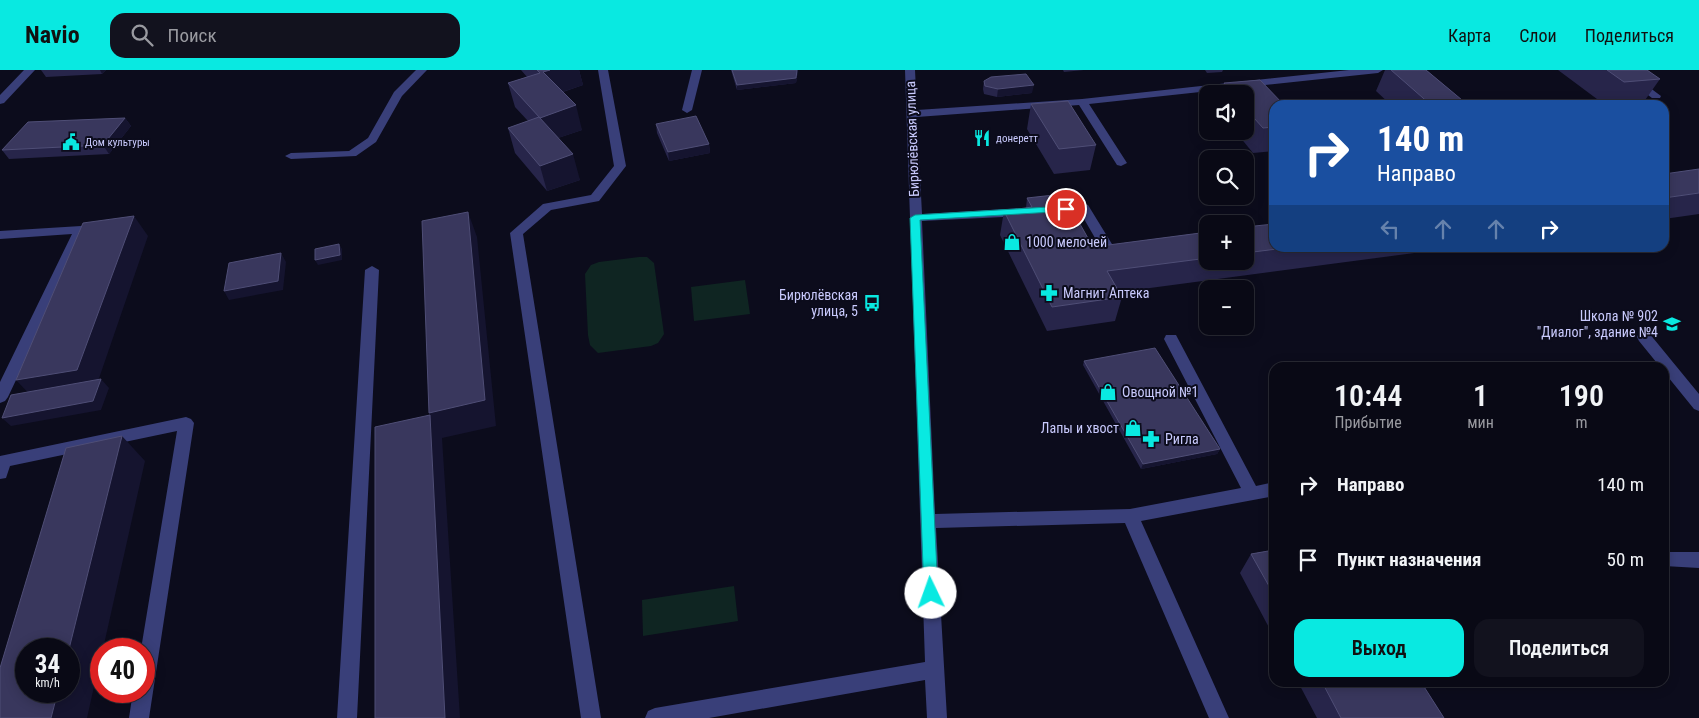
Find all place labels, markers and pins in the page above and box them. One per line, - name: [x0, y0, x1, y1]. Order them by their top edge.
- restaurant icon: донеретт: [972, 128, 992, 148]
- public building icon: Дом культуры: [61, 132, 81, 152]
- place label: донеретт: [996, 132, 1038, 145]
- place label: Дом культуры: [85, 136, 150, 149]
- pin: [1045, 188, 1087, 230]
- shop icon: 1000 мелочей: [1002, 232, 1022, 252]
- place label: 1000 мелочей: [1026, 234, 1107, 250]
- pharmacy icon: Магнит Аптека: [1039, 283, 1059, 303]
- place label: Магнит Аптека: [1063, 285, 1150, 301]
- place label: Бирюлёвская улица, 5: [779, 287, 858, 319]
- bus stop icon: Бирюлёвская улица, 5: [862, 293, 882, 313]
- place label: Школа № 902 "Диалог", здание №4: [1537, 308, 1658, 340]
- school or university icon: Школа № 902 "Диалог", здание №4: [1662, 314, 1682, 334]
- shop icon: Овощной №1: [1098, 382, 1118, 402]
- place label: Овощной №1: [1122, 384, 1198, 400]
- shop icon: Лапы и хвост: [1123, 418, 1143, 438]
- place label: Лапы и хвост: [1041, 420, 1119, 436]
- pharmacy icon: Ригла: [1141, 429, 1161, 449]
- place label: Ригла: [1165, 431, 1199, 447]

